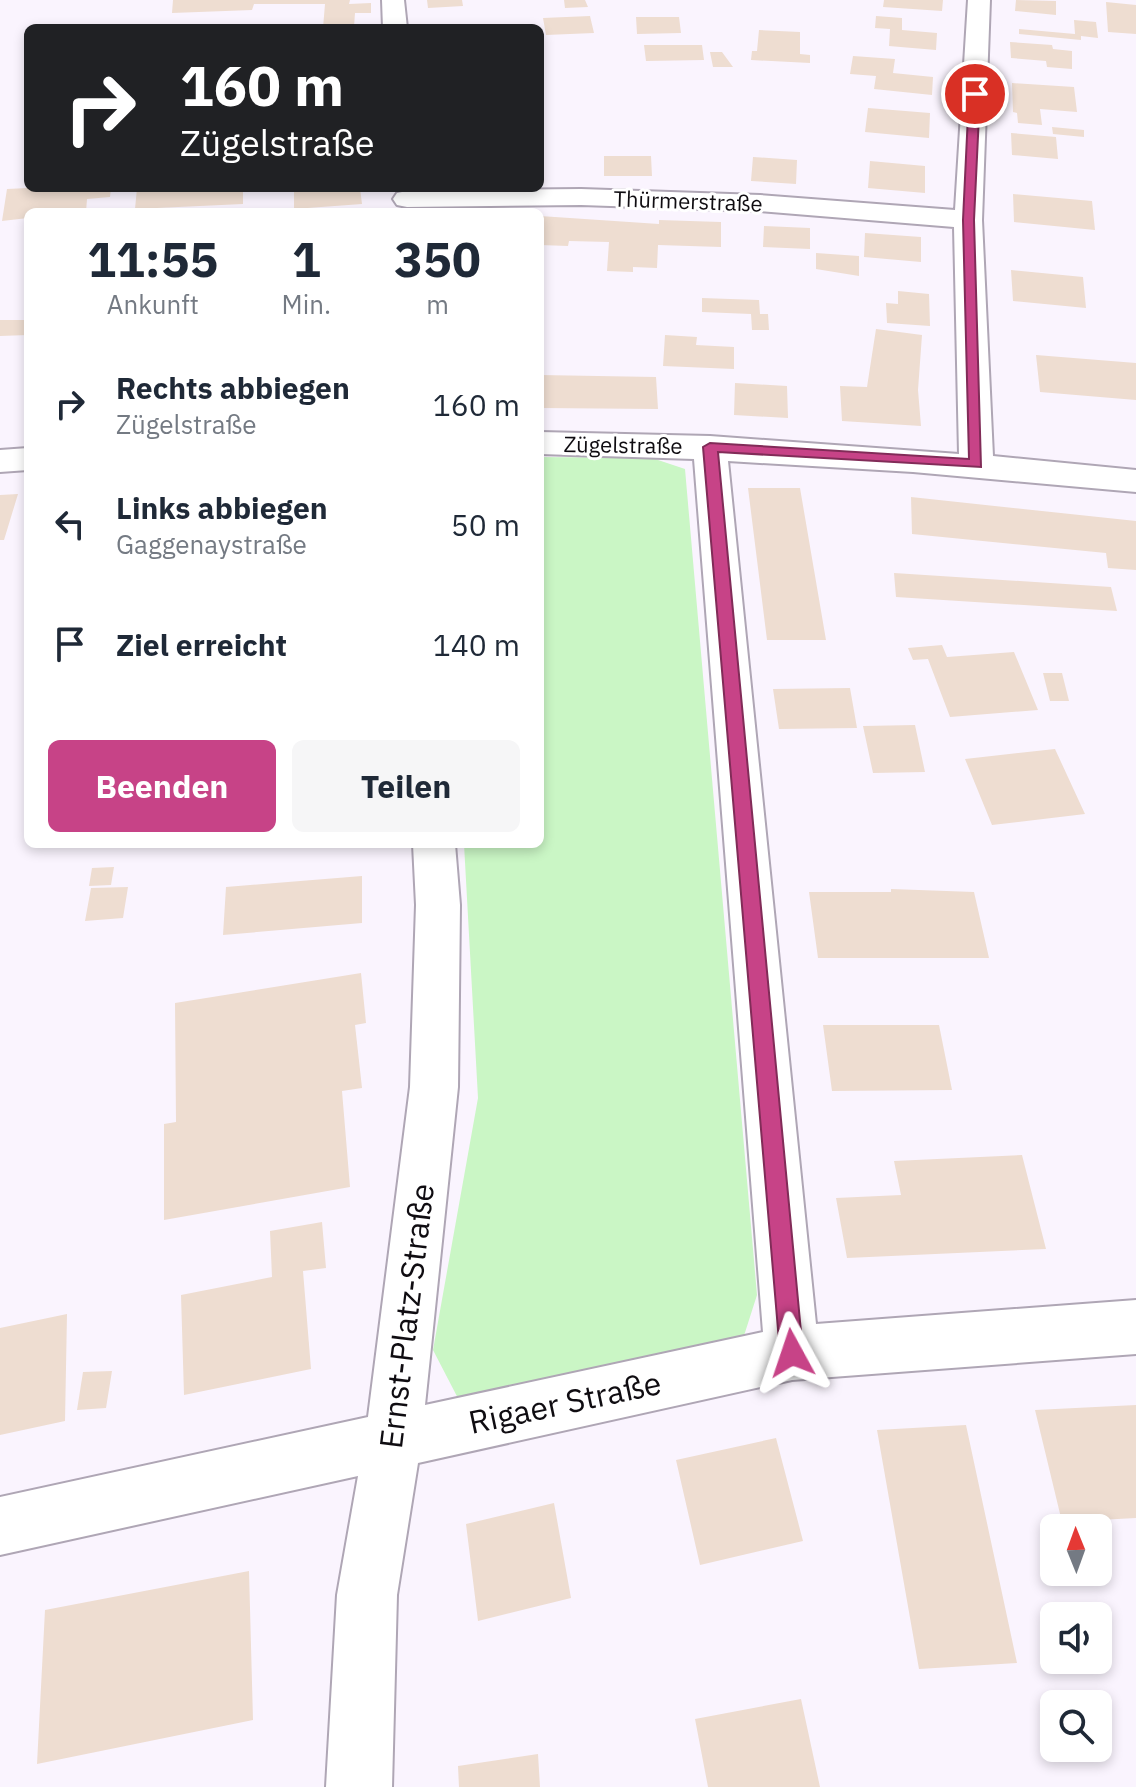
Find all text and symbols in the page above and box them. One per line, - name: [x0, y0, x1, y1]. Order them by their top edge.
- text: 160 m: [180, 49, 344, 121]
- icon: right: [48, 56, 152, 160]
- pin: [941, 60, 1009, 128]
- icon: arrive: [953, 72, 997, 116]
- text: Zügelstraße: [180, 119, 375, 166]
- street label: Thürmerstraße: [613, 183, 763, 218]
- text: 11:55: [87, 228, 218, 290]
- text: 1: [292, 228, 321, 290]
- text: 350: [394, 228, 481, 290]
- text: Ankunft: [107, 287, 199, 321]
- text: Min.: [282, 287, 331, 321]
- text: m: [426, 287, 449, 321]
- text: Rechts abbiegen: [116, 368, 350, 407]
- icon: right: [48, 382, 92, 426]
- text: 160 m: [433, 385, 520, 424]
- text: Zügelstraße: [116, 407, 256, 441]
- street label: Zügelstraße: [563, 429, 683, 460]
- text: Links abbiegen: [116, 488, 328, 527]
- icon: left: [48, 502, 92, 546]
- text: 50 m: [451, 505, 520, 544]
- text: Gaggenaystraße: [116, 527, 307, 561]
- icon: arrive: [48, 622, 92, 666]
- text: Ziel erreicht: [116, 625, 287, 664]
- text: 140 m: [433, 625, 520, 664]
- button: Beenden: [48, 740, 276, 832]
- button: Teilen: [292, 740, 520, 832]
- street label: Ernst-Platz-Straße: [369, 1181, 443, 1451]
- position arrow: [750, 1311, 834, 1395]
- street label: Rigaer Straße: [465, 1361, 665, 1443]
- north arrow: [1040, 1514, 1112, 1586]
- map controls: [1040, 1514, 1112, 1762]
- button: sound: [1040, 1602, 1112, 1674]
- button: search: [1040, 1690, 1112, 1762]

